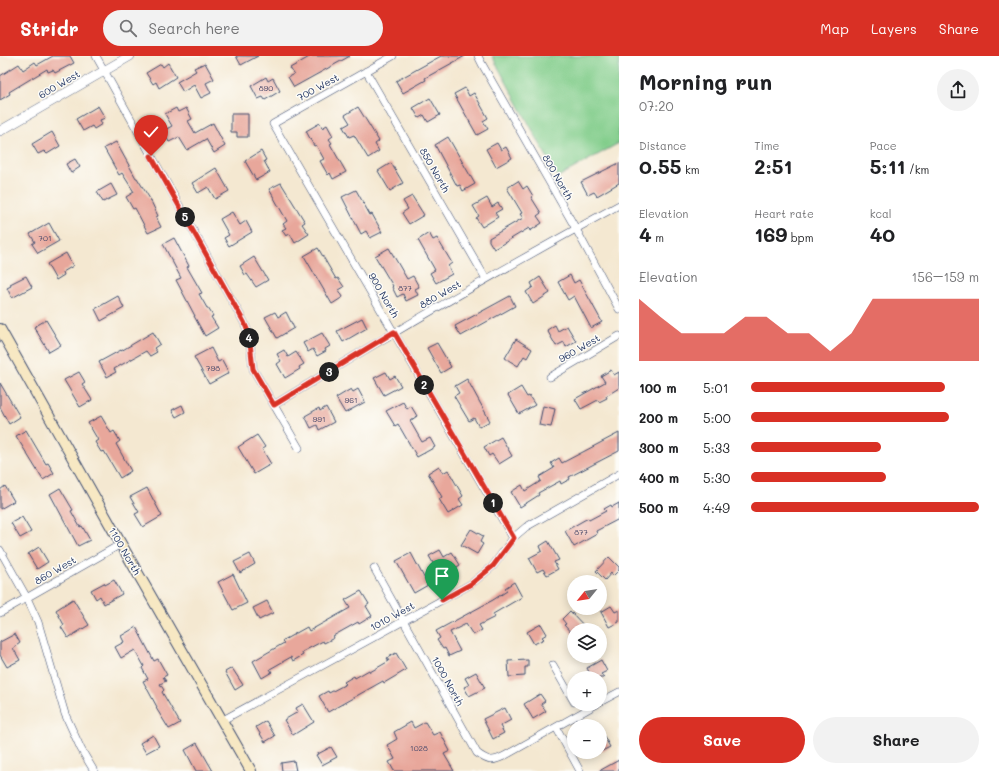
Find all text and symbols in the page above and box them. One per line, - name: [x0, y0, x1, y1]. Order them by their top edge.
- search box: [103, 10, 383, 46]
- text: Stridr: [20, 16, 79, 41]
- icon: search: [117, 17, 139, 39]
- text: Search here: [149, 18, 240, 38]
- text: Map: [820, 19, 849, 38]
- text: Layers: [871, 19, 917, 38]
- text: Share: [939, 19, 979, 38]
- street label: 600 West: [36, 66, 82, 102]
- text: Morning run: [639, 67, 772, 96]
- button: share: [937, 69, 979, 111]
- street label: 700 West: [295, 70, 341, 104]
- house number: 890: [259, 83, 273, 93]
- text: 07:20: [639, 97, 674, 114]
- pin: [134, 115, 168, 156]
- icon: check: [140, 121, 162, 143]
- text: Distance: [639, 138, 686, 153]
- text: Time: [754, 138, 779, 153]
- text: Pace: [870, 138, 897, 153]
- street label: 850 North: [417, 145, 454, 195]
- street label: 800 North: [539, 152, 577, 202]
- text: 0.55: [639, 153, 681, 179]
- text: 2:51: [754, 153, 792, 179]
- text: 5:11: [870, 153, 905, 179]
- text: km: [681, 162, 700, 177]
- text: /km: [905, 162, 929, 177]
- text: Elevation: [639, 206, 688, 221]
- text: Heart rate: [754, 206, 814, 221]
- text: kcal: [870, 206, 892, 221]
- pin: 5: [175, 207, 195, 227]
- text: 5: [182, 209, 188, 224]
- text: 4: [639, 221, 652, 247]
- text: 169: [754, 221, 787, 247]
- text: 40: [870, 221, 895, 247]
- text: m: [652, 230, 664, 245]
- text: bpm: [787, 230, 813, 245]
- house number: 701: [39, 233, 51, 243]
- text: Elevation: [639, 268, 697, 285]
- text: 156–159 m: [912, 268, 979, 285]
- street label: 900 North: [365, 270, 403, 320]
- street label: 880 West: [417, 277, 463, 311]
- house number: 877: [398, 283, 412, 293]
- pin: 4: [239, 328, 259, 348]
- text: 4: [246, 330, 252, 345]
- street label: 960 West: [556, 331, 602, 365]
- pin: 3: [319, 362, 339, 382]
- house number: 798: [206, 363, 220, 373]
- text: 3: [326, 364, 332, 379]
- pin: 2: [414, 375, 434, 395]
- text: 2: [421, 377, 427, 392]
- text: 100 m: [639, 379, 676, 396]
- text: 5:01: [703, 379, 728, 396]
- house number: 961: [344, 395, 358, 405]
- text: 200 m: [639, 409, 678, 426]
- text: 5:00: [703, 409, 731, 426]
- house number: 991: [312, 414, 326, 424]
- text: 300 m: [639, 439, 679, 456]
- text: 5:33: [703, 439, 730, 456]
- text: 400 m: [639, 469, 679, 486]
- text: 5:30: [703, 469, 730, 486]
- pin: 1: [483, 493, 503, 513]
- text: 1: [491, 495, 495, 510]
- text: 500 m: [639, 499, 678, 516]
- text: 4:49: [703, 499, 730, 516]
- street label: 1100 North: [106, 525, 144, 578]
- house number: 877: [574, 527, 588, 537]
- street label: 860 West: [32, 553, 78, 587]
- pin: [425, 559, 459, 600]
- icon: arrive: [431, 565, 453, 587]
- north arrow: [567, 575, 607, 615]
- map controls: [567, 575, 607, 759]
- street label: 1010 West: [367, 598, 417, 634]
- button: layers: [567, 623, 607, 663]
- street label: 1000 North: [429, 654, 468, 709]
- button: +: [567, 671, 607, 711]
- button: Save: [639, 717, 805, 763]
- button: Share: [813, 717, 979, 763]
- button: −: [567, 719, 607, 759]
- house number: 1028: [410, 743, 428, 753]

